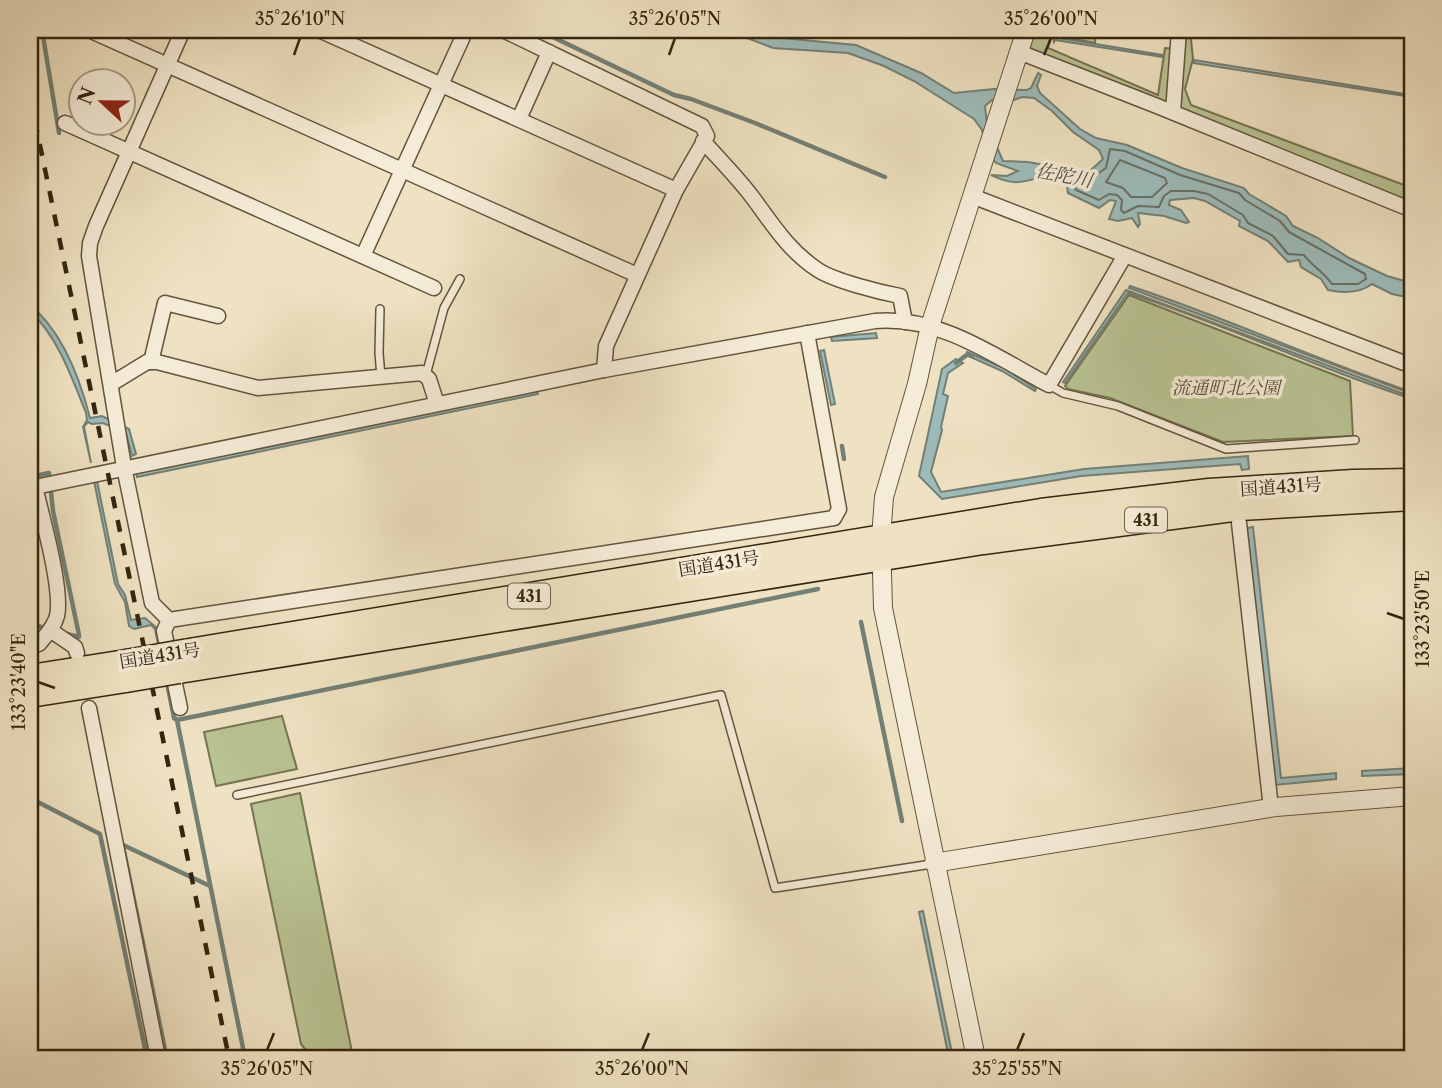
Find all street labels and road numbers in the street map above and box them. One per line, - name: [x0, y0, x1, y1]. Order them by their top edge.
- street label: 国道431号: [1239, 473, 1323, 501]
- road number: 431: [1125, 508, 1167, 533]
- street label: 国道431号: [677, 547, 761, 581]
- road number: 431: [508, 583, 550, 608]
- street label: 国道431号: [118, 639, 202, 673]

